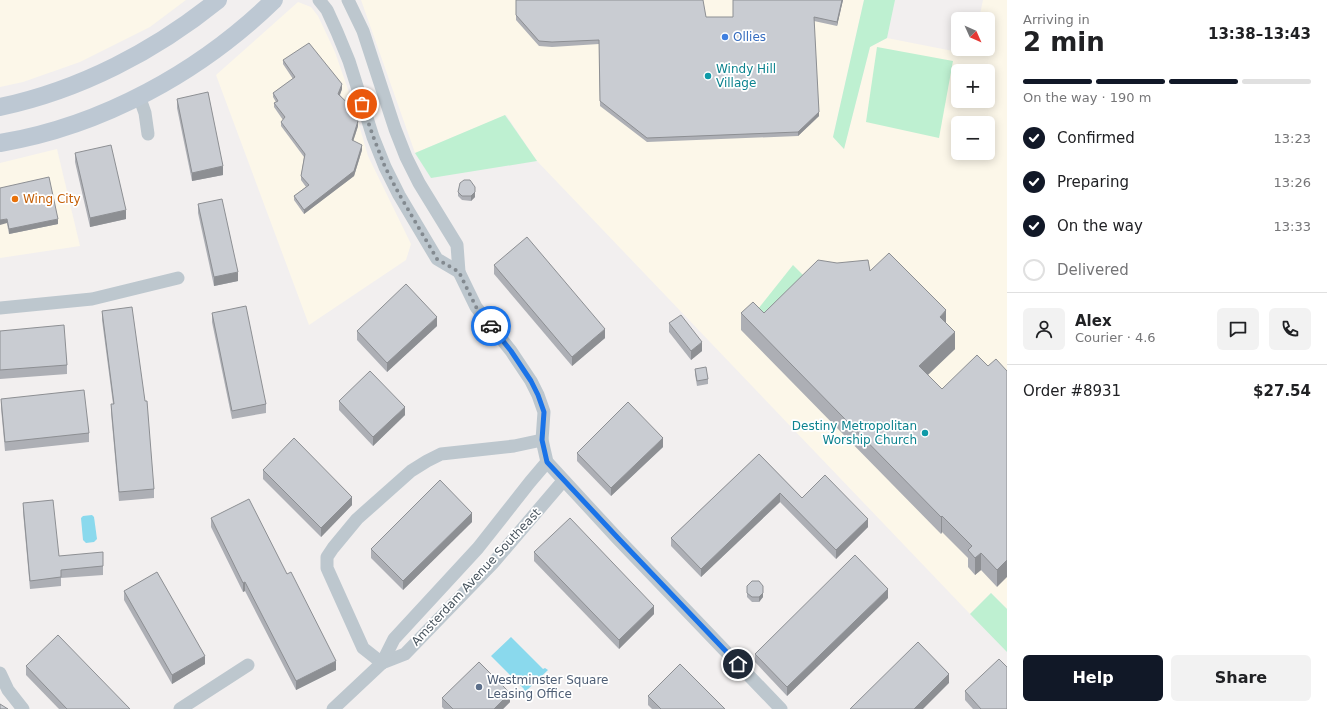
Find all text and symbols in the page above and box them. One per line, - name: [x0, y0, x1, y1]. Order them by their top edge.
- north arrow: [951, 12, 995, 56]
- map controls: [951, 12, 995, 160]
- text: Arriving in: [1023, 12, 1090, 27]
- text: 13:38–13:43: [1208, 25, 1311, 43]
- text: 2 min: [1023, 27, 1105, 57]
- place label: Ollies: [733, 30, 766, 44]
- marker: Ollies: [720, 32, 730, 42]
- place label: Windy Hill Village: [716, 62, 776, 90]
- button: +: [951, 64, 995, 108]
- marker: Windy Hill Village: [703, 71, 713, 81]
- pin: [345, 87, 379, 121]
- text: On the way · 190 m: [1023, 90, 1151, 105]
- icon: bag: [351, 93, 373, 115]
- button: −: [951, 116, 995, 160]
- icon: check: [1023, 127, 1045, 149]
- text: Confirmed: [1057, 129, 1135, 147]
- text: 13:23: [1274, 131, 1311, 146]
- icon: check: [1023, 171, 1045, 193]
- text: Preparing: [1057, 173, 1129, 191]
- text: 13:26: [1274, 175, 1311, 190]
- place label: Wing City: [23, 192, 81, 206]
- marker: Wing City: [10, 194, 20, 204]
- icon: check: [1023, 215, 1045, 237]
- text: On the way: [1057, 217, 1143, 235]
- text: 13:33: [1274, 219, 1311, 234]
- text: Delivered: [1057, 261, 1129, 279]
- courier: [471, 306, 511, 346]
- button: person: [1023, 308, 1065, 350]
- button: chat: [1217, 308, 1259, 350]
- button: phone: [1269, 308, 1311, 350]
- text: Alex: [1075, 312, 1112, 330]
- icon: car: [480, 315, 502, 337]
- text: Courier · 4.6: [1075, 330, 1156, 345]
- text: Order #8931: [1023, 382, 1121, 400]
- text: $27.54: [1253, 382, 1311, 400]
- place label: Destiny Metropolitan Worship Church: [792, 419, 917, 447]
- marker: Destiny Metropolitan Worship Church: [920, 428, 930, 438]
- street label: Amsterdam Avenue Southeast: [409, 505, 544, 648]
- pin: [721, 647, 755, 681]
- icon: home: [727, 653, 749, 675]
- button: Help: [1023, 655, 1163, 701]
- button: Share: [1171, 655, 1311, 701]
- place label: Westminster Square Leasing Office: [487, 673, 608, 701]
- marker: Westminster Square Leasing Office: [474, 682, 484, 692]

